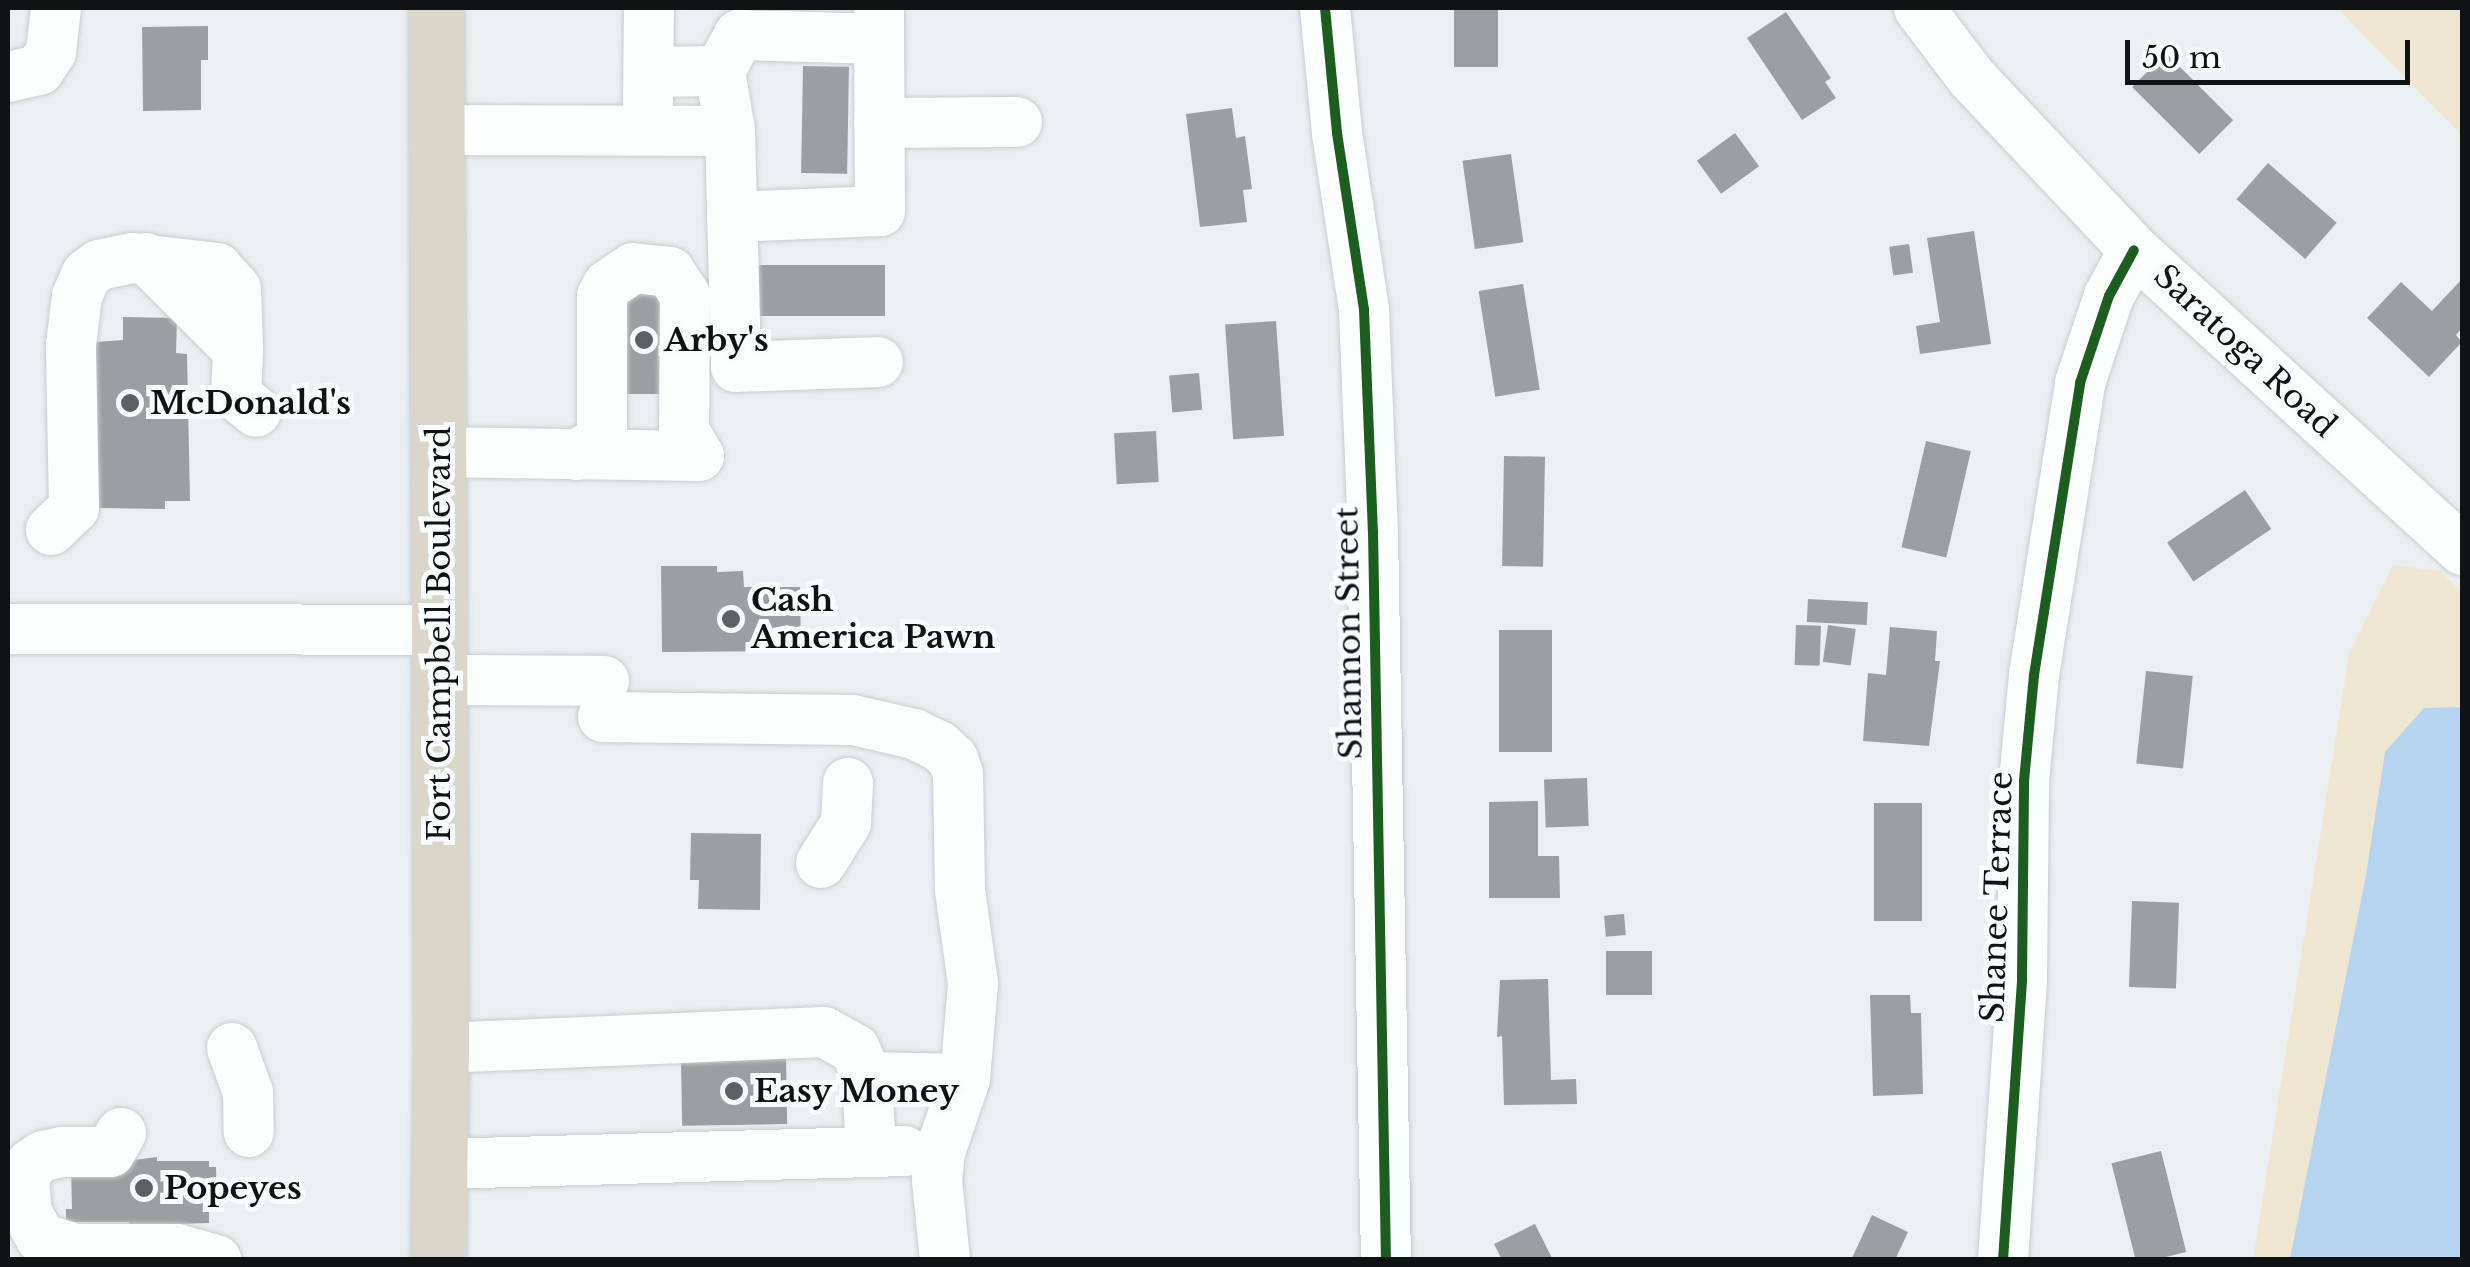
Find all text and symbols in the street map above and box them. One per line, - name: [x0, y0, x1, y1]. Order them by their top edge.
- scale bar: [2130, 20, 2415, 82]
- text: 50 m: [2142, 39, 2221, 76]
- street label: Saratoga Road: [2146, 257, 2344, 445]
- place label: Arby's: [664, 321, 769, 359]
- marker: Arby's: [633, 329, 655, 351]
- place label: McDonald's: [150, 384, 351, 422]
- marker: McDonald's: [119, 392, 141, 414]
- street label: Fort Campbell Boulevard: [420, 426, 458, 842]
- street label: Shannon Street: [1328, 506, 1370, 760]
- place label: Cash America Pawn: [751, 582, 995, 657]
- marker: Cash America Pawn: [720, 608, 742, 630]
- street label: Shanee Terrace: [1973, 770, 2021, 1024]
- place label: Easy Money: [754, 1072, 960, 1110]
- marker: Easy Money: [723, 1080, 745, 1102]
- place label: Popeyes: [164, 1169, 302, 1207]
- marker: Popeyes: [133, 1177, 155, 1199]

